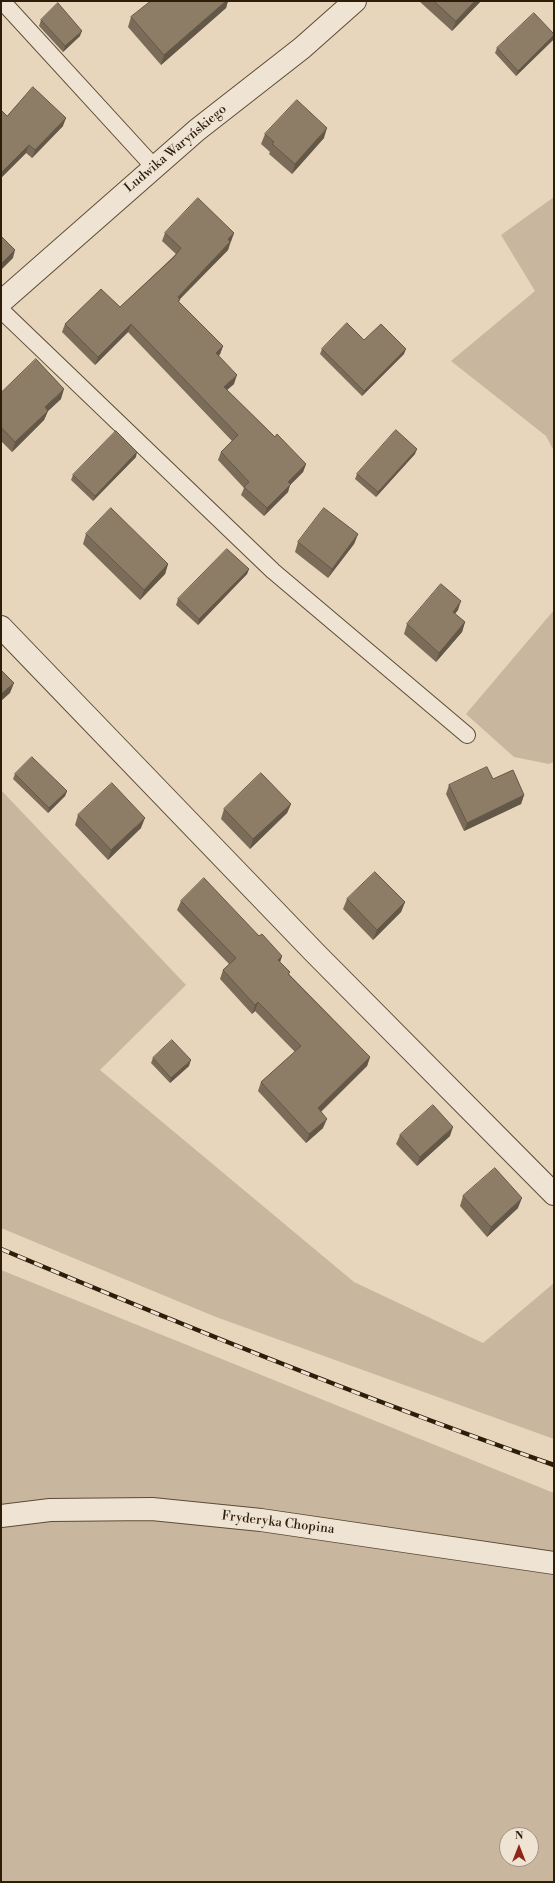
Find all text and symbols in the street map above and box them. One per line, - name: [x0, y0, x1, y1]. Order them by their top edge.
- street label: Ludwika Waryńskiego: [122, 102, 230, 196]
- street label: Fryderyka Chopina: [221, 1508, 335, 1538]
- north arrow: [499, 1827, 539, 1867]
- text: N: [515, 1829, 523, 1843]

